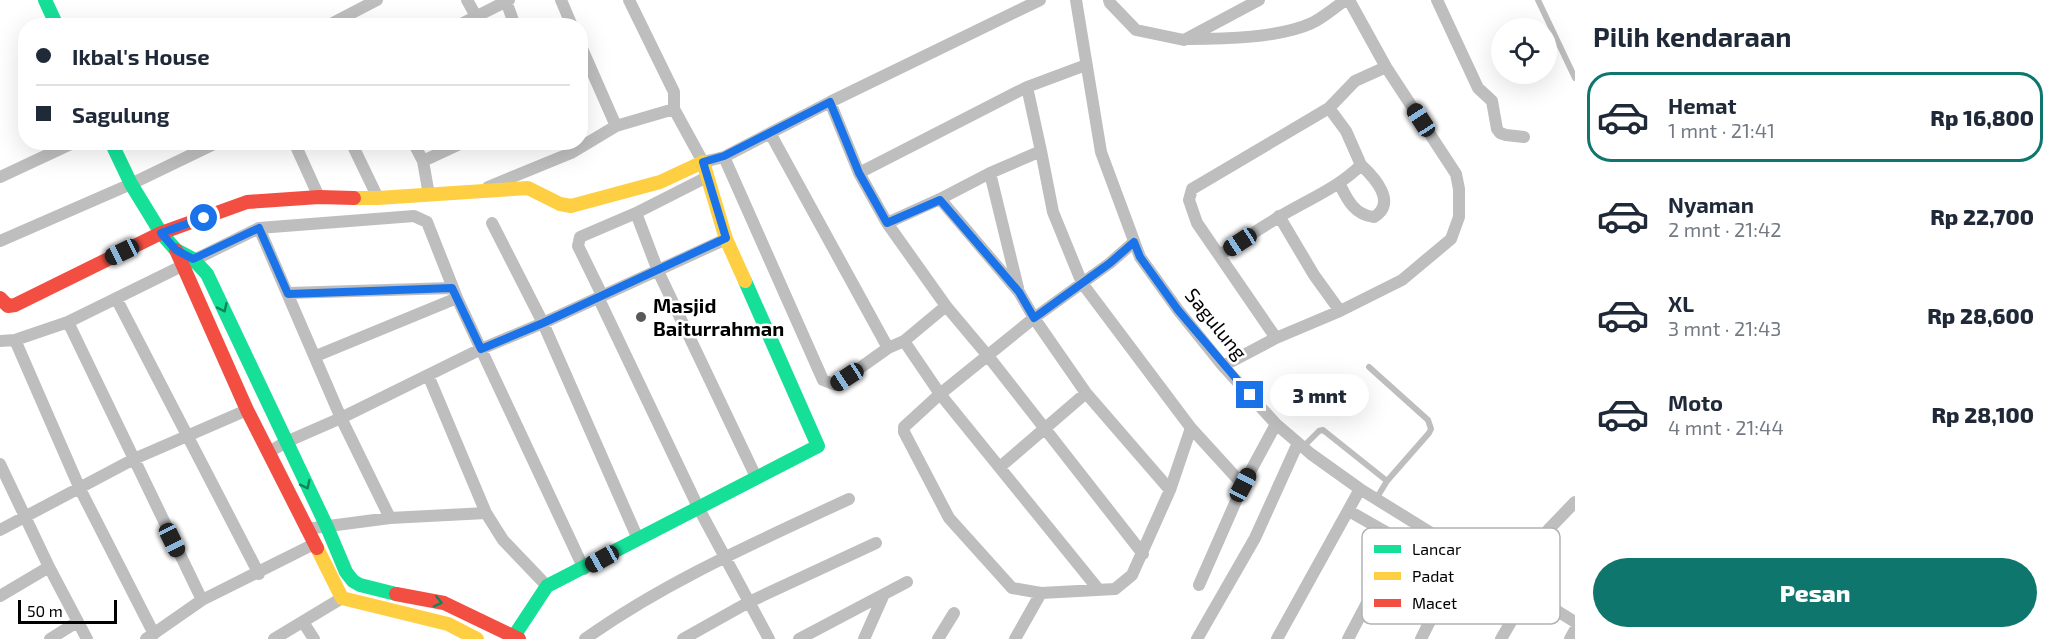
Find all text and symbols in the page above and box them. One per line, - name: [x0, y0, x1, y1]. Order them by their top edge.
- map controls: [1491, 18, 1557, 84]
- button: locate: [1491, 18, 1557, 84]
- text: Pilih kendaraan: [1593, 20, 1792, 52]
- text: Ikbal's House: [72, 43, 210, 69]
- icon: car: [1596, 90, 1650, 144]
- text: Hemat: [1668, 92, 1737, 118]
- car: [1404, 100, 1438, 140]
- text: Sagulung: [72, 101, 170, 127]
- text: Rp 16,800: [1930, 104, 2034, 130]
- text: 1 mnt · 21:41: [1668, 118, 1775, 142]
- icon: car: [1596, 189, 1650, 243]
- text: Nyaman: [1668, 191, 1754, 217]
- text: Rp 22,700: [1930, 203, 2034, 229]
- route start: [190, 204, 217, 231]
- text: 2 mnt · 21:42: [1668, 217, 1782, 241]
- car: [1220, 225, 1260, 259]
- car: [102, 236, 142, 268]
- street label: Sagulung: [1181, 283, 1253, 364]
- icon: car: [1596, 288, 1650, 342]
- text: XL: [1668, 290, 1694, 316]
- place label: Masjid Baiturrahman: [653, 293, 784, 340]
- one-way arrow: [216, 302, 228, 313]
- text: Rp 28,600: [1927, 302, 2034, 328]
- marker: Masjid Baiturrahman: [634, 310, 648, 324]
- text: 3 mnt · 21:43: [1668, 316, 1781, 340]
- car: [827, 360, 867, 394]
- callout: 3 mnt: [1271, 374, 1370, 416]
- route end: [1236, 381, 1263, 408]
- text: 3 mnt: [1292, 383, 1347, 407]
- icon: car: [1596, 387, 1650, 441]
- text: Moto: [1668, 389, 1723, 415]
- text: Rp 28,100: [1932, 401, 2034, 427]
- text: 4 mnt · 21:44: [1668, 415, 1784, 439]
- car: [1227, 465, 1259, 505]
- one-way arrow: [299, 479, 310, 489]
- car: [156, 520, 188, 560]
- legend: [1362, 528, 1560, 624]
- text: Lancar: [1412, 539, 1462, 558]
- car: [582, 542, 622, 576]
- button: Pesan: [1593, 558, 2037, 627]
- text: Padat: [1412, 566, 1454, 585]
- text: Macet: [1412, 593, 1457, 612]
- one-way arrow: [432, 595, 442, 608]
- scale bar: [18, 597, 117, 624]
- text: 50 m: [27, 601, 63, 620]

